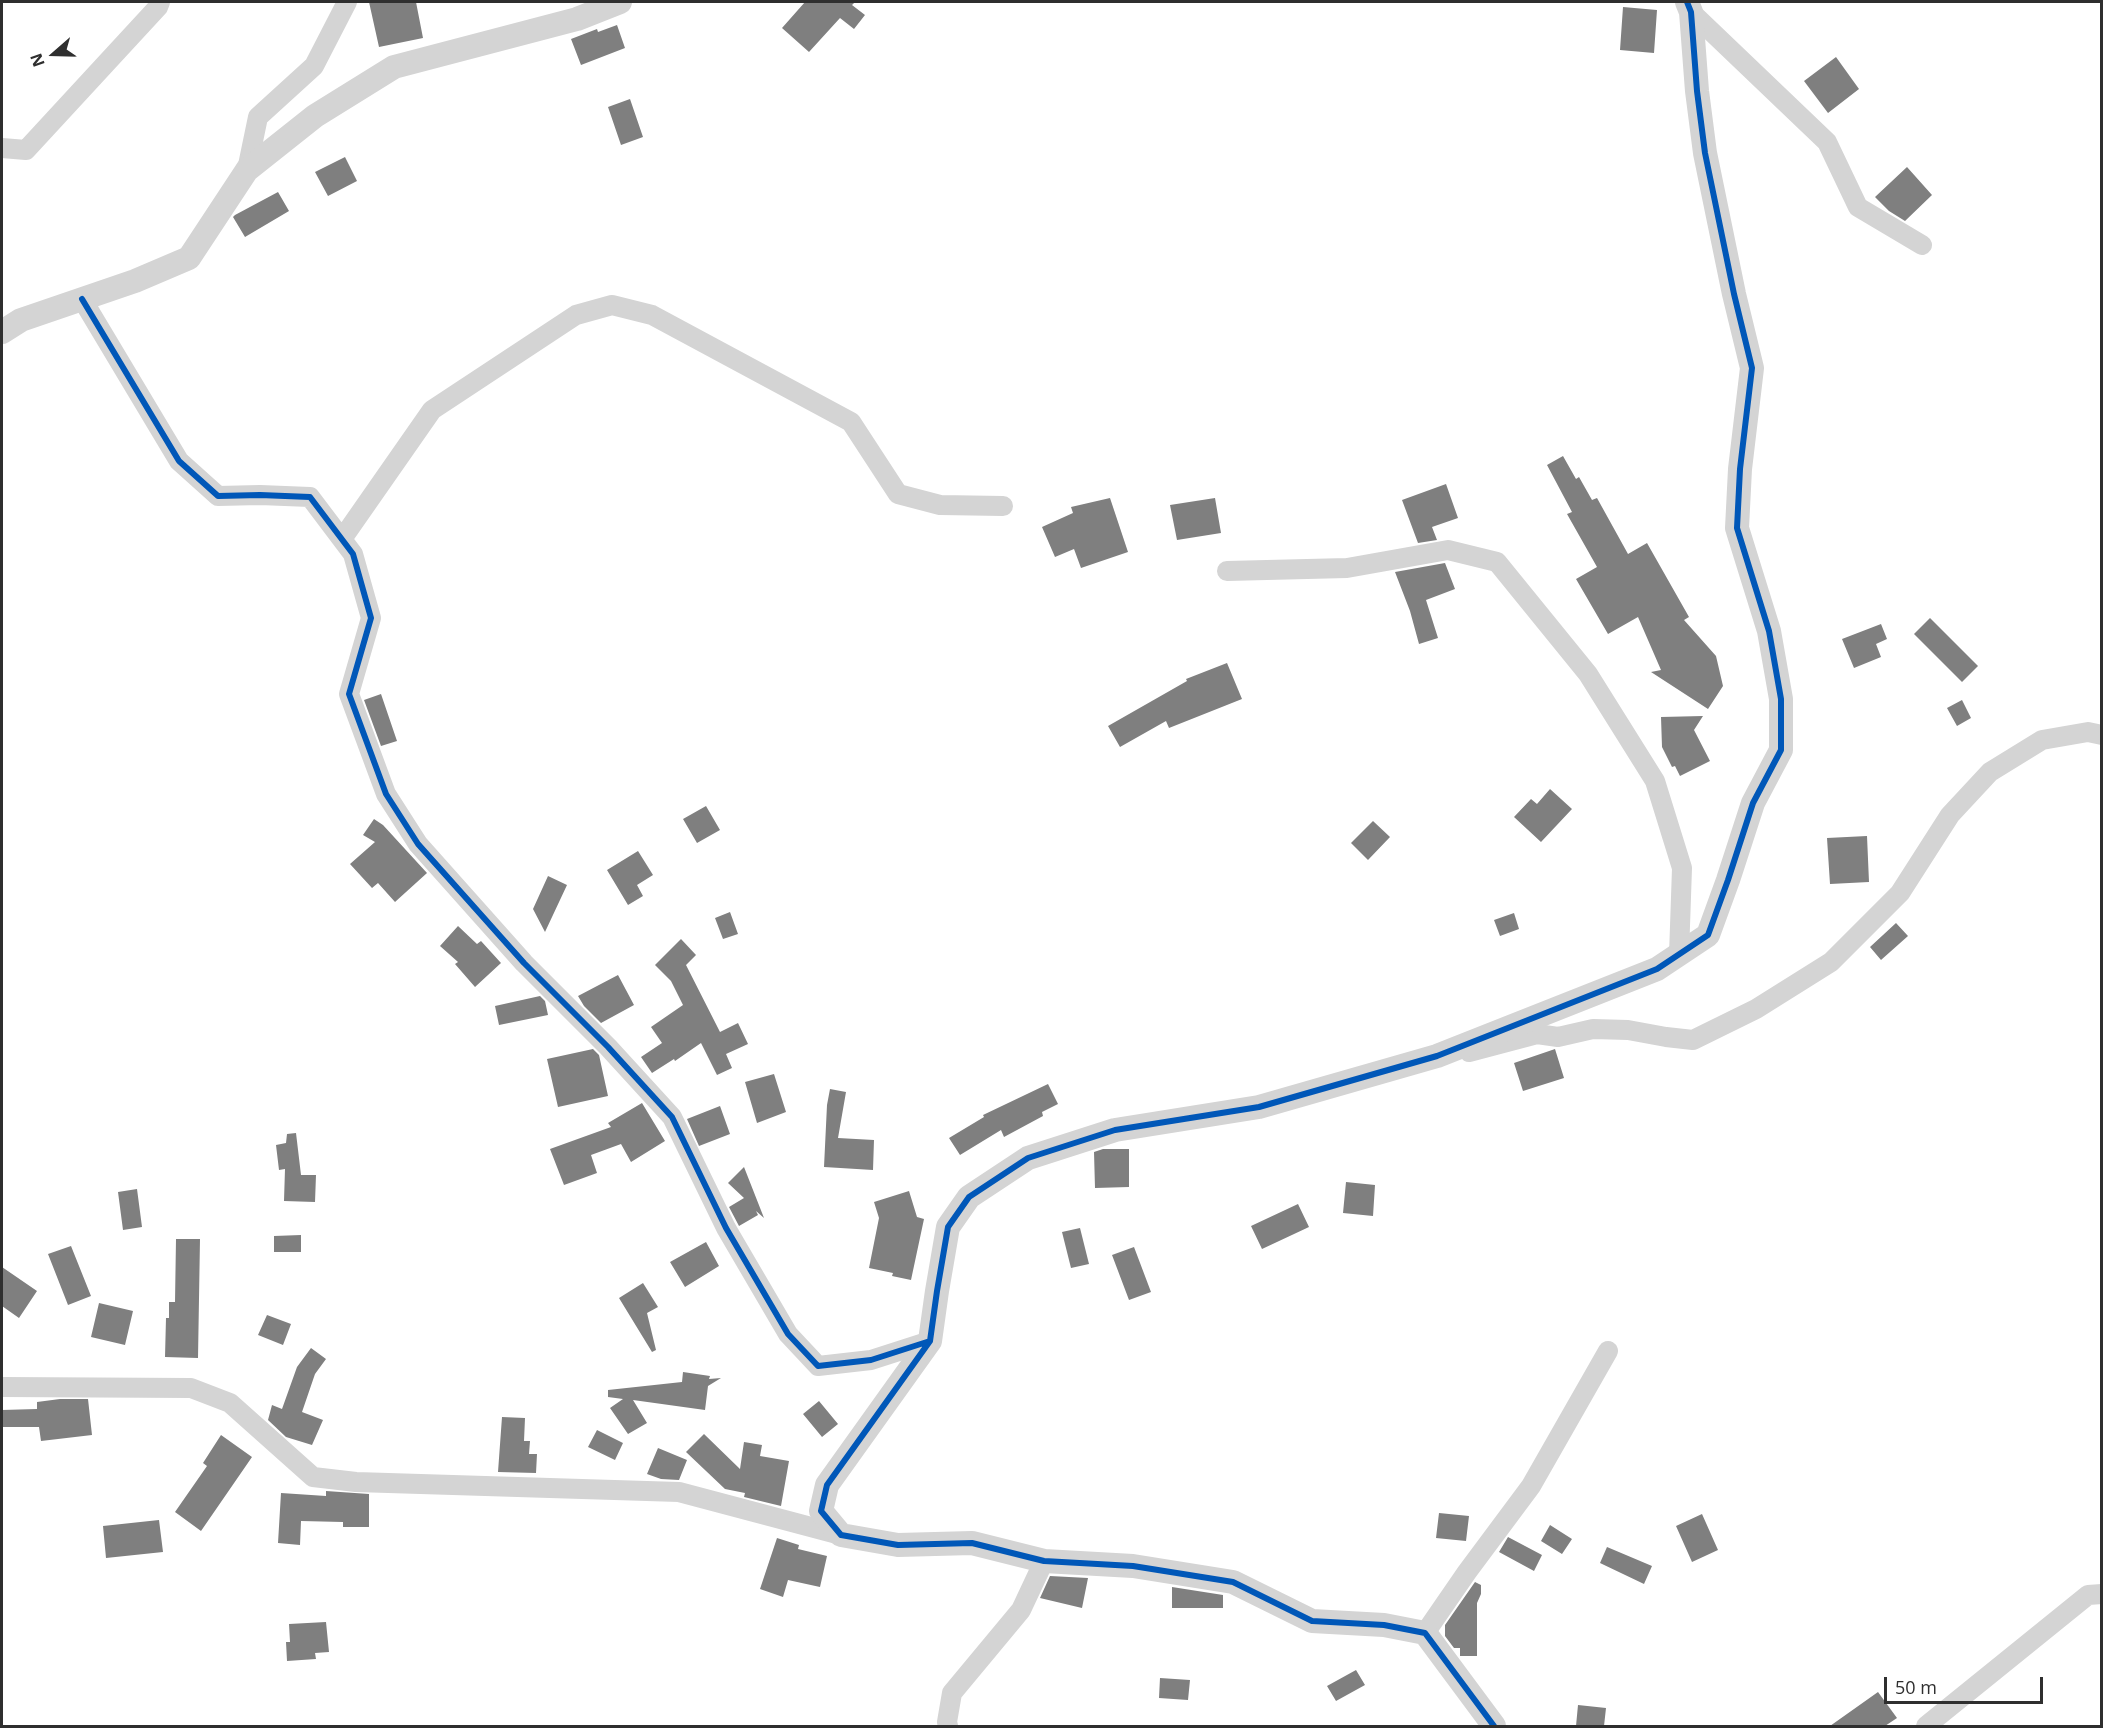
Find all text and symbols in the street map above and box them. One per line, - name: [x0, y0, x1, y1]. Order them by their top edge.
- north arrow: [24, 24, 84, 84]
- text: N: [25, 50, 50, 70]
- scale bar: [1887, 1665, 2046, 1703]
- text: 50 m: [1895, 1675, 1937, 1699]

